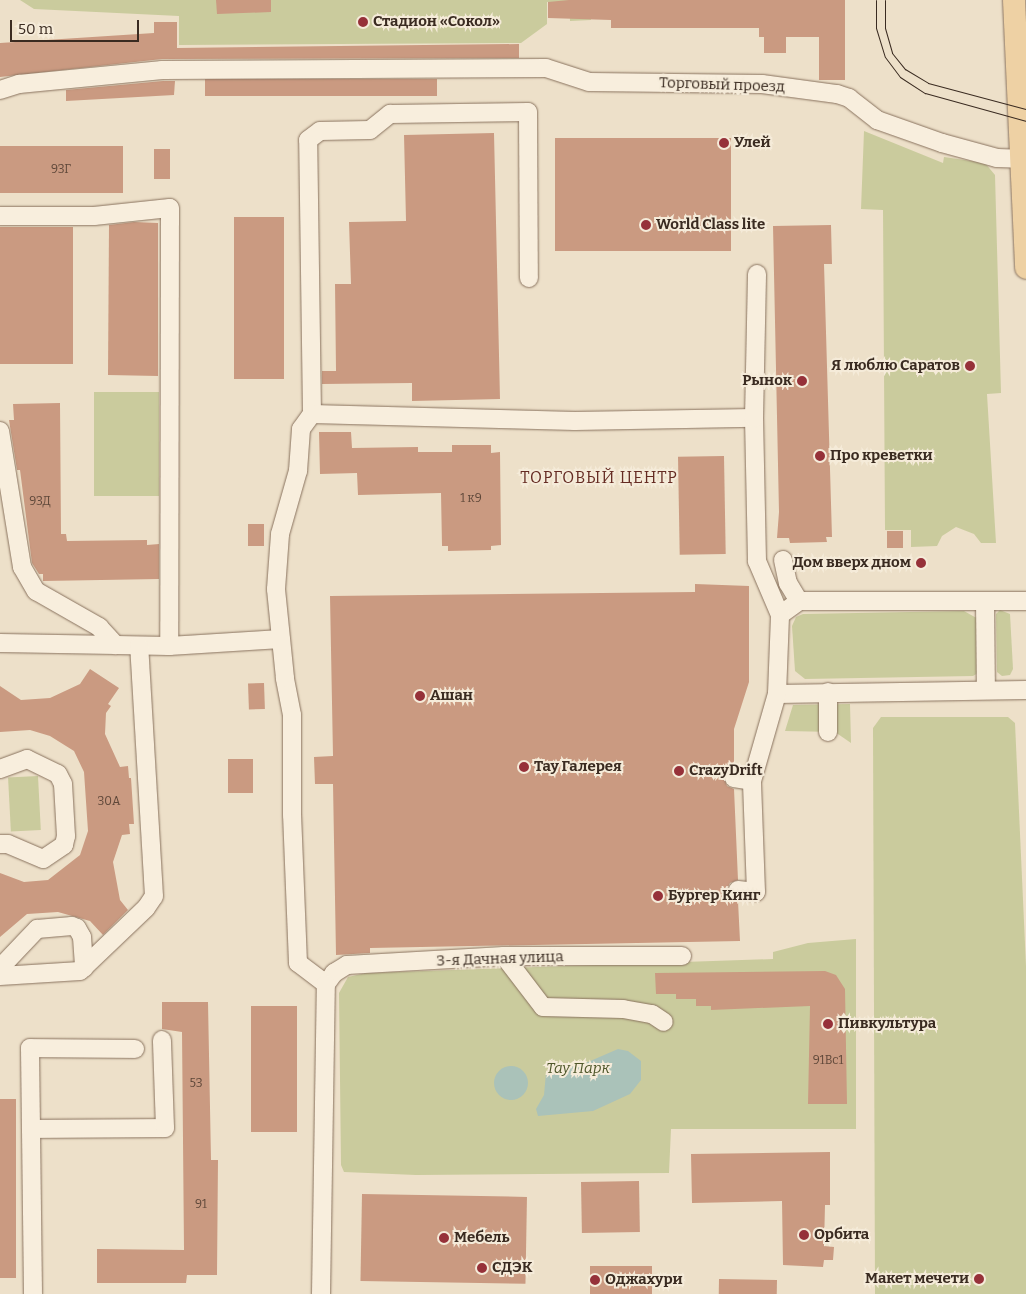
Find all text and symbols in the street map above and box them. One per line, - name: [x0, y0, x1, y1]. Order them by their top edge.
- scale bar: [12, 10, 141, 42]
- place label: Стадион «Сокол»: [373, 13, 500, 31]
- marker: Стадион «Сокол»: [357, 16, 369, 28]
- text: 50 m: [18, 20, 53, 38]
- street label: Торговый проезд: [659, 74, 785, 96]
- place label: Улей: [734, 134, 771, 152]
- marker: Улей: [718, 137, 730, 149]
- house number: 93Г: [51, 163, 71, 177]
- place label: World Class lite: [656, 216, 765, 234]
- marker: World Class lite: [640, 219, 652, 231]
- place label: Я люблю Саратов: [831, 357, 960, 375]
- marker: Я люблю Саратов: [964, 360, 976, 372]
- place label: Рынок: [742, 372, 792, 390]
- marker: Рынок: [796, 375, 808, 387]
- place label: Про креветки: [830, 447, 933, 465]
- marker: Про креветки: [814, 450, 826, 462]
- district label: ТОРГОВЫЙ ЦЕНТР: [518, 468, 680, 488]
- house number: 1 к9: [460, 492, 482, 506]
- house number: 93Д: [29, 495, 51, 509]
- place label: Дом вверх дном: [793, 554, 911, 572]
- marker: Дом вверх дном: [915, 557, 927, 569]
- place label: Ашан: [430, 687, 473, 705]
- marker: Ашан: [414, 690, 426, 702]
- place label: Тау Галерея: [534, 758, 622, 776]
- marker: Тау Галерея: [518, 761, 530, 773]
- place label: CrazyDrift: [689, 762, 763, 780]
- marker: CrazyDrift: [673, 765, 685, 777]
- house number: 30А: [97, 795, 121, 809]
- place label: Бургер Кинг: [668, 887, 760, 905]
- marker: Бургер Кинг: [652, 890, 664, 902]
- street label: 3-я Дачная улица: [436, 948, 564, 970]
- place label: Пивкультура: [838, 1015, 936, 1033]
- marker: Пивкультура: [822, 1018, 834, 1030]
- house number: 91Вс1: [813, 1054, 843, 1068]
- park label: Тау Парк: [546, 1060, 610, 1078]
- house number: 53: [190, 1077, 202, 1091]
- house number: 91: [195, 1198, 207, 1212]
- place label: Орбита: [814, 1226, 869, 1244]
- place label: Мебель: [454, 1229, 510, 1247]
- marker: Орбита: [798, 1229, 810, 1241]
- marker: Мебель: [438, 1232, 450, 1244]
- place label: СДЭК: [492, 1259, 533, 1277]
- marker: СДЭК: [476, 1262, 488, 1274]
- place label: Макет мечети: [865, 1270, 969, 1288]
- place label: Оджахури: [605, 1271, 683, 1289]
- marker: Макет мечети: [973, 1273, 985, 1285]
- marker: Оджахури: [589, 1274, 601, 1286]

